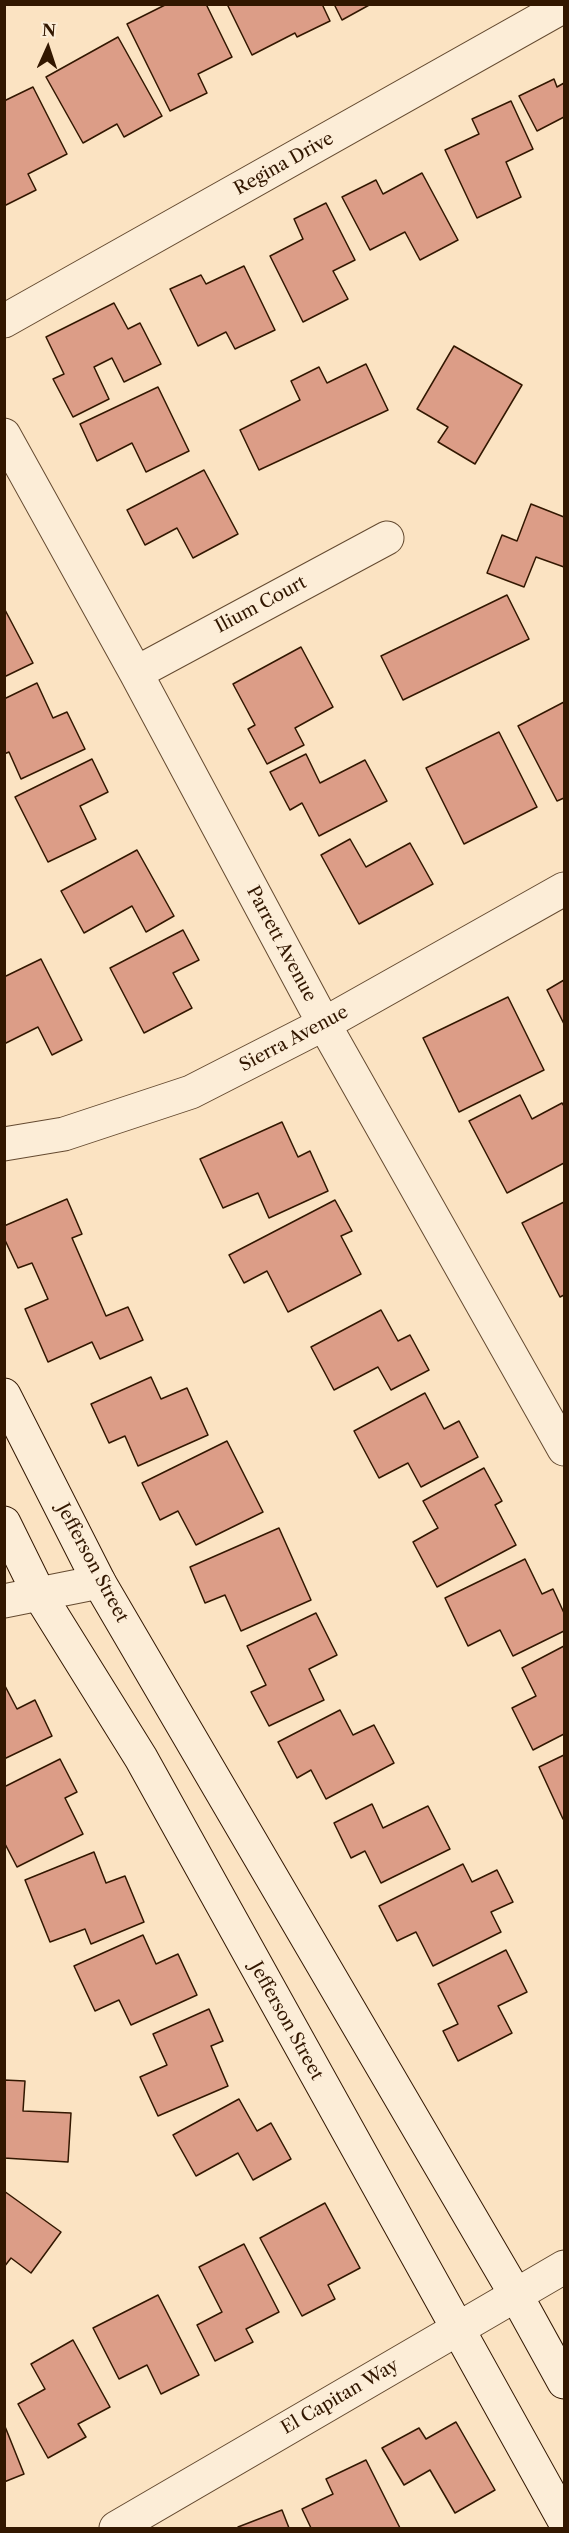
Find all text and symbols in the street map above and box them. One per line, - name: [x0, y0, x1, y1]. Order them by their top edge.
- north arrow: [18, 18, 78, 78]
- text: N: [41, 20, 56, 40]
- street label: Regina Drive: [230, 128, 338, 200]
- street label: Ilium Court: [212, 572, 310, 638]
- street label: Parrett Avenue: [242, 883, 320, 1005]
- street label: Sierra Avenue: [236, 1001, 352, 1077]
- street label: Jefferson Street: [51, 1500, 133, 1626]
- street label: Jefferson Street: [245, 1958, 327, 2084]
- street label: El Capitan Way: [278, 2355, 402, 2439]

